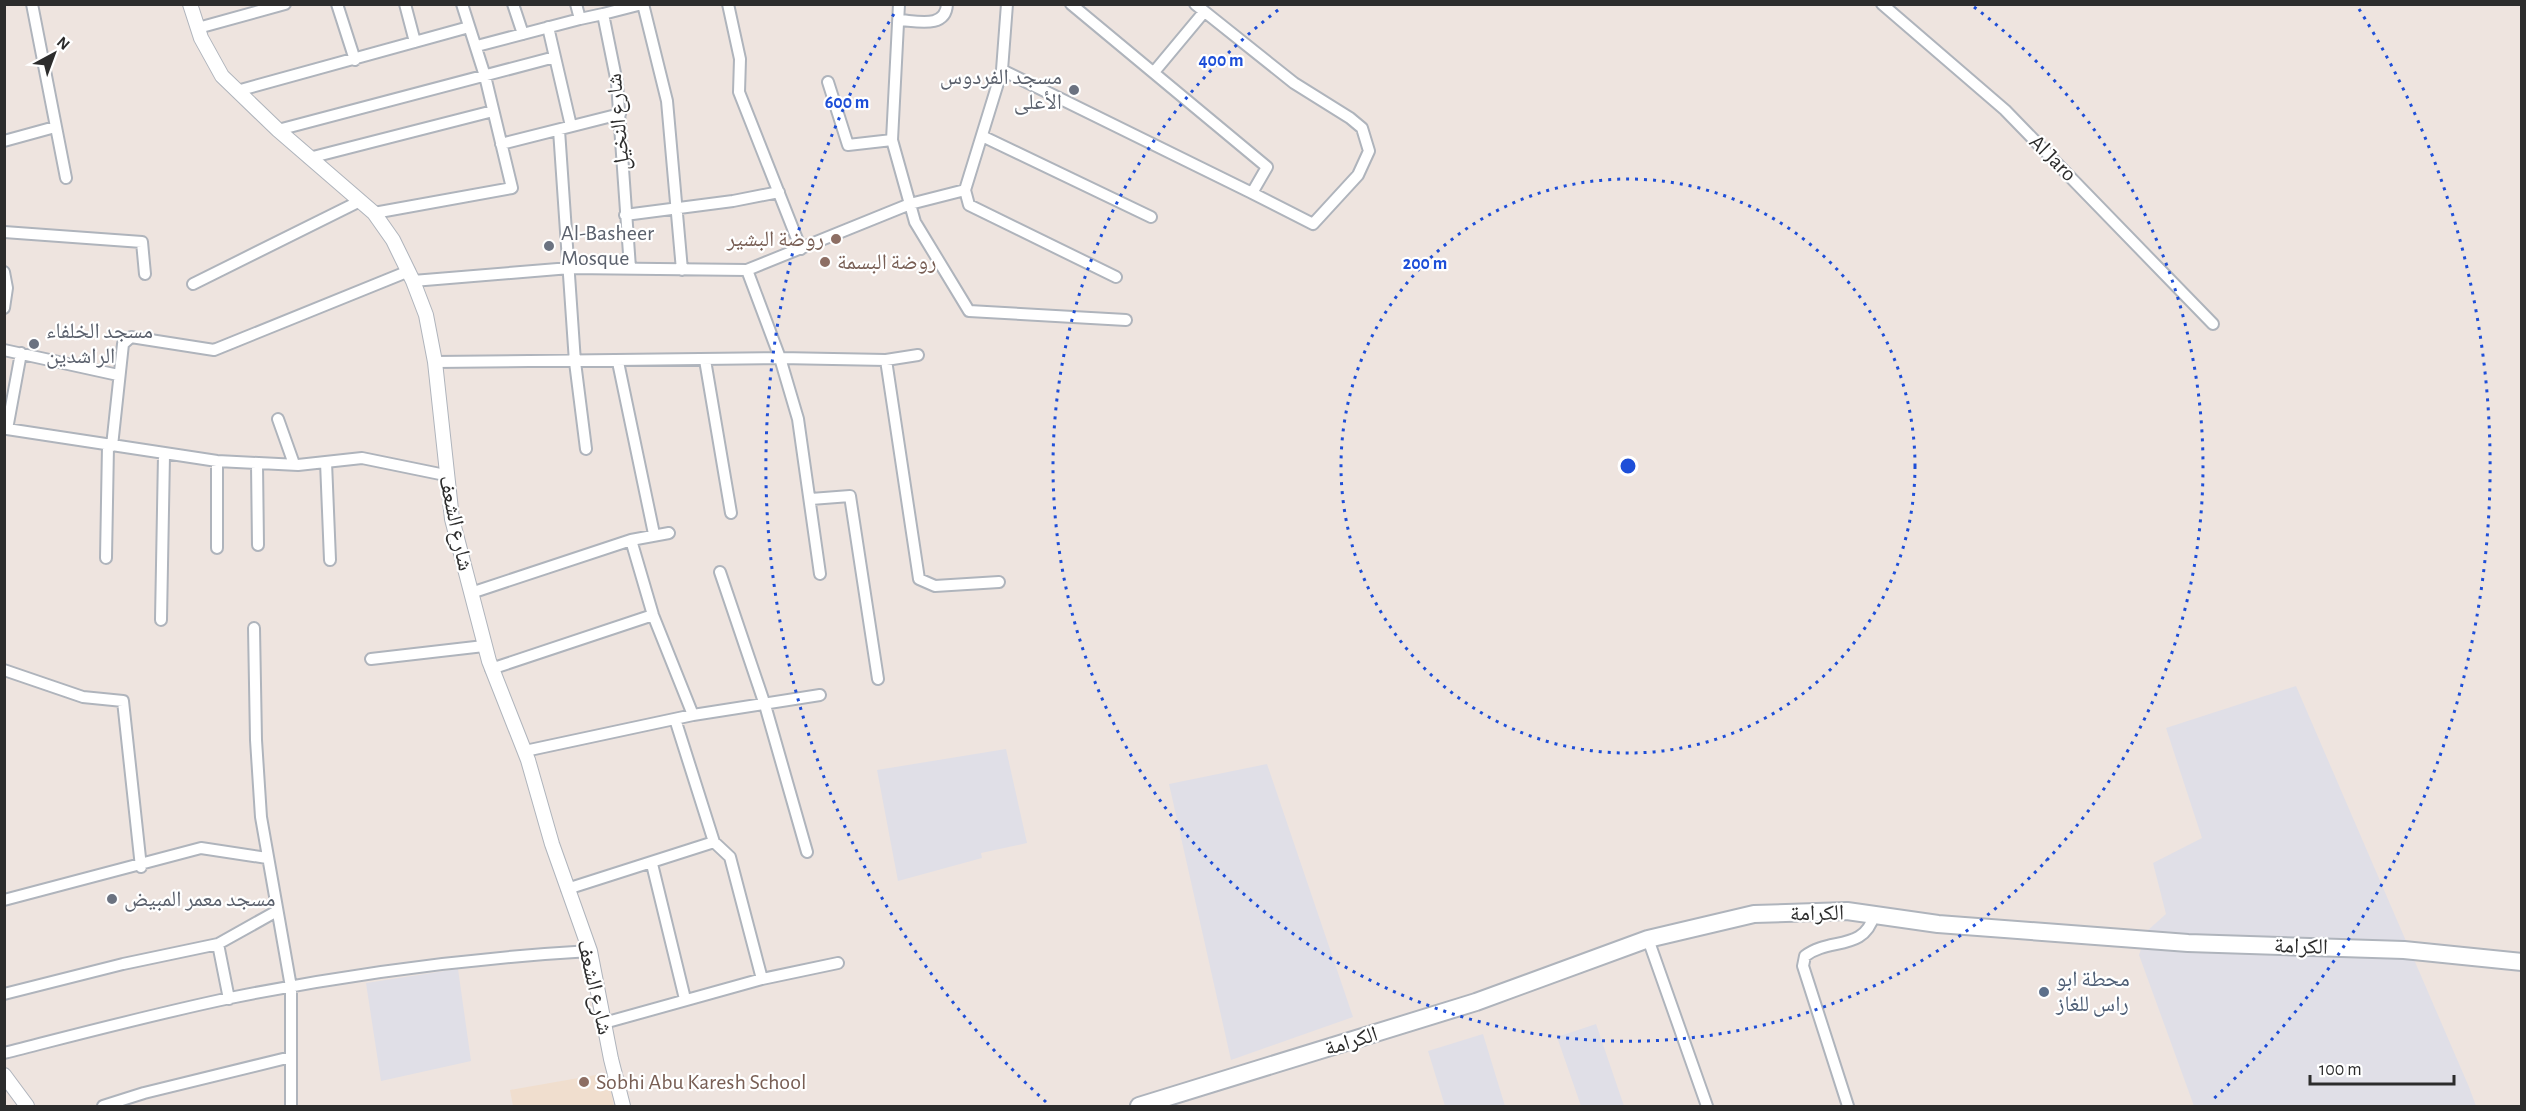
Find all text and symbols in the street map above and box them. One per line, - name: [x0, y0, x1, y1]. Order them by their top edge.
- north arrow: [24, 24, 84, 84]
- text: N: [54, 34, 73, 53]
- text: 400 m: [1198, 52, 1244, 70]
- place label: مسجد الفردوس الأعلى: [940, 66, 1062, 115]
- street label: شارع النخيل: [603, 72, 635, 171]
- marker: مسجد الفردوس الأعلى: [1067, 83, 1081, 97]
- text: 600 m: [825, 94, 869, 112]
- street label: Al Jaro: [2025, 130, 2081, 186]
- place label: Al-Basheer Mosque: [561, 222, 654, 269]
- place label: روضة البشير: [726, 228, 824, 251]
- marker: روضة البشير: [829, 232, 843, 246]
- marker: Al-Basheer Mosque: [542, 239, 556, 253]
- place label: روضة البسمة: [837, 251, 937, 274]
- marker: روضة البسمة: [818, 255, 832, 269]
- text: 200 m: [1403, 255, 1447, 273]
- place label: مسجد الخلفاء الراشدين: [46, 320, 153, 369]
- marker: مسجد الخلفاء الراشدين: [27, 337, 41, 351]
- centre of rings: [1618, 456, 1638, 476]
- street label: شارع الشعف: [433, 473, 477, 573]
- place label: مسجد معمر المبيض: [124, 888, 276, 912]
- marker: مسجد معمر المبيض: [105, 892, 119, 906]
- street label: الكرامة: [1790, 902, 1844, 925]
- street label: الكرامة: [2274, 934, 2328, 959]
- street label: شارع الشعف: [571, 937, 617, 1037]
- place label: محطة ابو راس للغاز: [2055, 968, 2130, 1017]
- marker: محطة ابو راس للغاز: [2037, 985, 2051, 999]
- street label: الكرامة: [1322, 1023, 1380, 1060]
- scale bar: [2310, 1048, 2454, 1086]
- text: 100 m: [2319, 1061, 2362, 1079]
- place label: Sobhi Abu Karesh School: [596, 1071, 806, 1093]
- marker: Sobhi Abu Karesh School: [577, 1075, 591, 1089]

